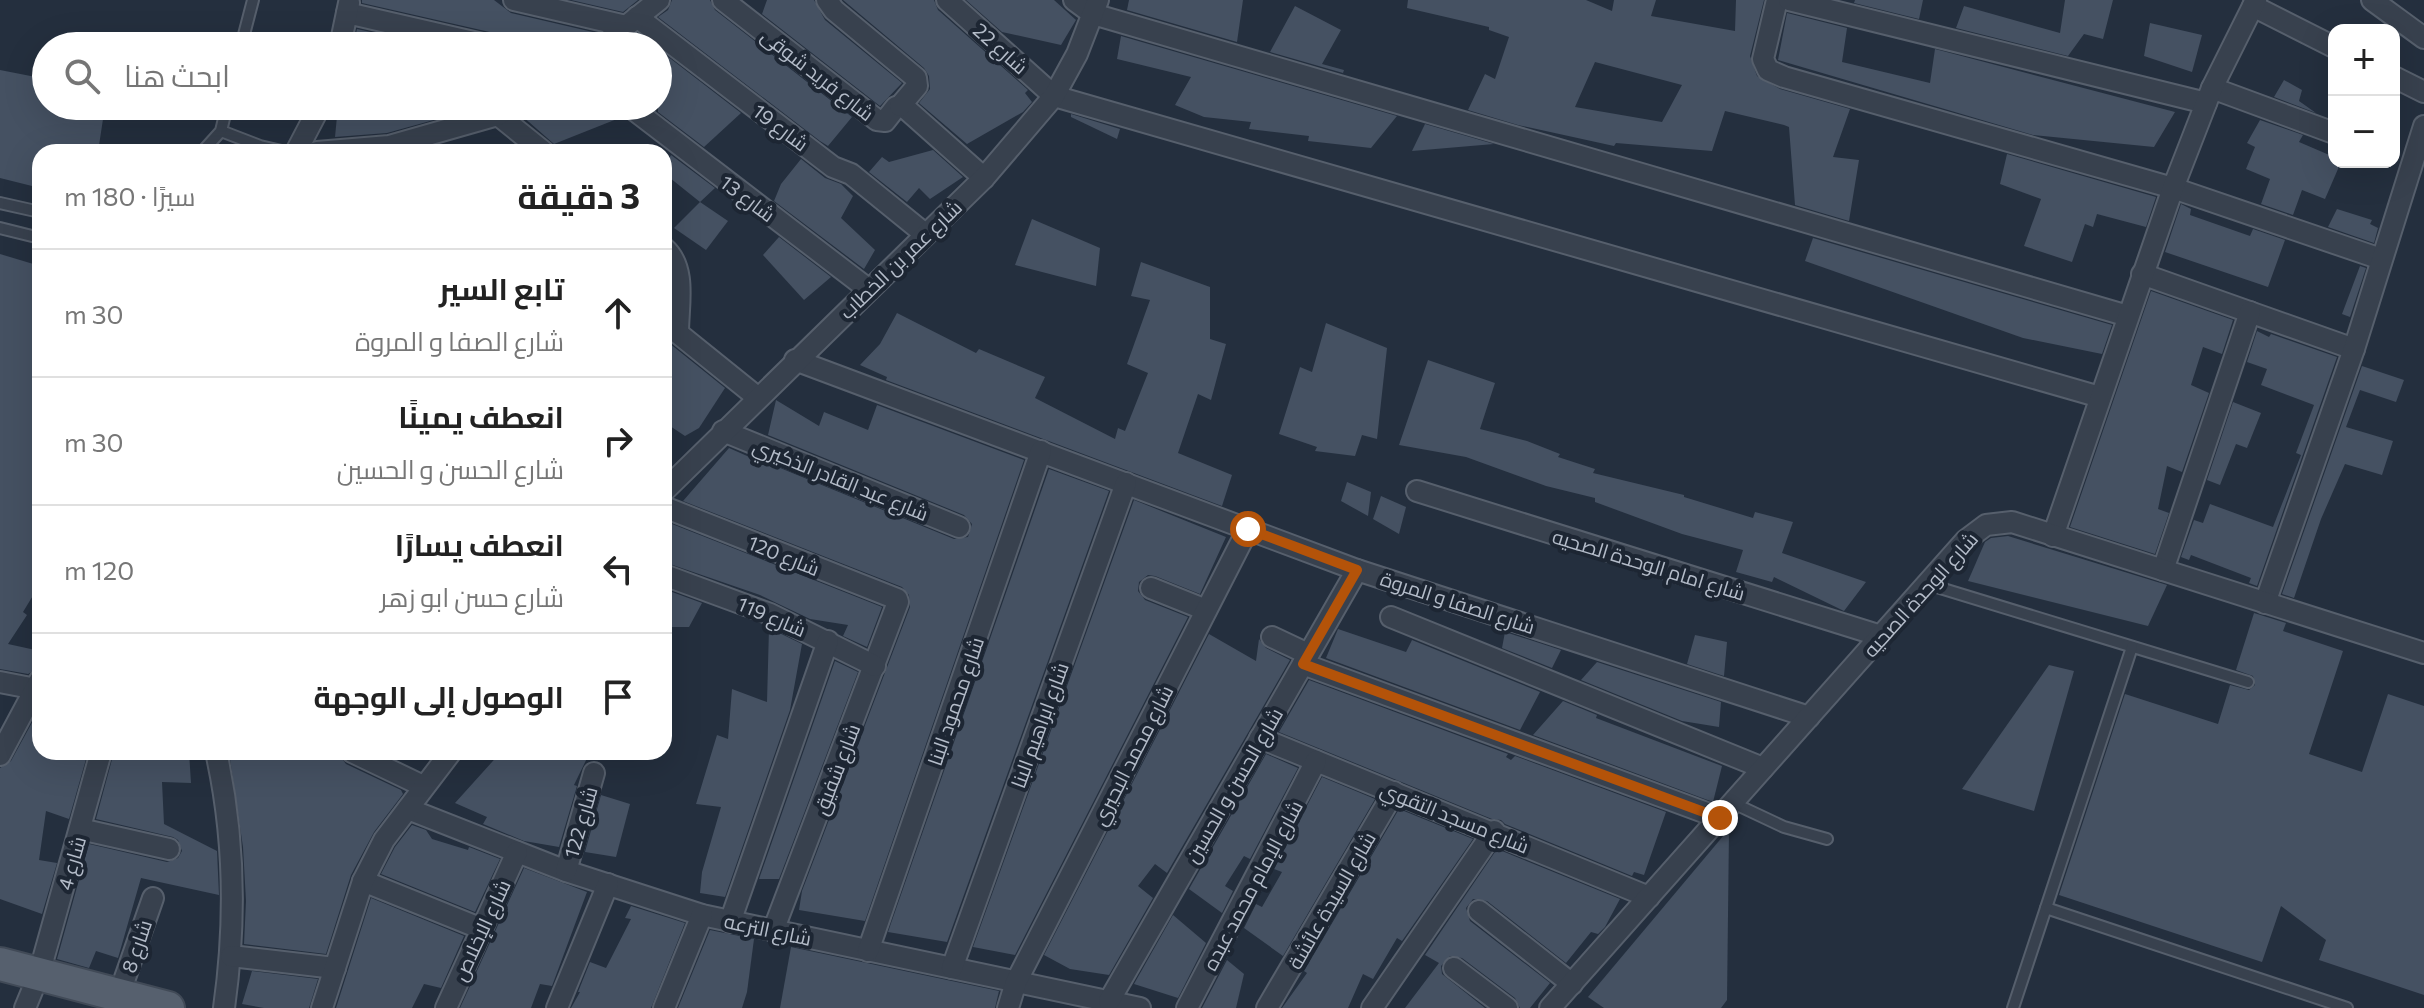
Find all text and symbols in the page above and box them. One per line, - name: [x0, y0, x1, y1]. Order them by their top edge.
- street label: شارع 22: [967, 17, 1033, 81]
- street label: شارع فريد شوقى: [755, 23, 879, 128]
- map controls: [2328, 24, 2400, 168]
- button: +: [2328, 24, 2400, 96]
- search box: [32, 32, 672, 120]
- icon: search: [60, 54, 104, 98]
- text: ابحث هنا: [124, 56, 230, 93]
- button: −: [2328, 96, 2400, 168]
- street label: شارع 19: [747, 98, 813, 158]
- street label: شارع 13: [714, 170, 780, 229]
- text: 3 دقيقة: [518, 174, 640, 216]
- text: سيرًا · 180 m: [64, 180, 196, 211]
- street label: شارع عمر بن الخطاب: [834, 195, 968, 326]
- text: تابع السير: [439, 269, 564, 306]
- icon: ahead: [596, 291, 640, 335]
- text: 30 m: [64, 298, 123, 329]
- text: شارع الصفا و المروة: [355, 325, 564, 356]
- text: انعطف يمينًا: [398, 397, 564, 434]
- icon: right: [596, 419, 640, 463]
- text: 30 m: [64, 426, 123, 457]
- street label: شارع عبد القادر الذكيري: [748, 433, 932, 530]
- text: شارع الحسن و الحسين: [337, 453, 564, 484]
- route start: [1230, 511, 1266, 547]
- street label: شارع امام الوحدة الصحيه: [1549, 523, 1748, 608]
- text: انعطف يسارًا: [395, 525, 564, 562]
- street label: شارع الوحدة الصحيه: [1858, 527, 1985, 663]
- street label: شارع 120: [744, 530, 823, 583]
- icon: left: [596, 547, 640, 591]
- text: 120 m: [64, 554, 134, 585]
- street label: شارع الصفا و المروة: [1377, 566, 1538, 641]
- text: شارع حسن ابو زهر: [380, 581, 564, 612]
- street label: شارع 119: [733, 591, 810, 644]
- street label: شارع محمود البنا: [922, 633, 991, 769]
- street label: شارع ابراهيم البنا: [1005, 659, 1076, 792]
- icon: arrive: [596, 675, 640, 719]
- text: الوصول إلى الوجهة: [314, 677, 564, 714]
- street label: شارع محمد البحيري: [1086, 681, 1182, 831]
- street label: شارع الحسن و الحسين: [1179, 703, 1290, 868]
- street label: شارع شفيق: [808, 720, 867, 819]
- street label: شارع مسجد التقوي: [1375, 776, 1533, 862]
- street label: شارع 122: [558, 783, 605, 861]
- street label: شارع الإمام محمد عبده: [1197, 796, 1310, 975]
- route end: [1702, 800, 1738, 836]
- street label: شارع السيدة عائشة: [1282, 827, 1383, 974]
- street label: شارع 4: [52, 833, 93, 893]
- street label: شارع الإخلاص: [447, 875, 518, 986]
- street label: شارع الترعه: [721, 908, 814, 953]
- street label: شارع 8: [116, 916, 159, 977]

